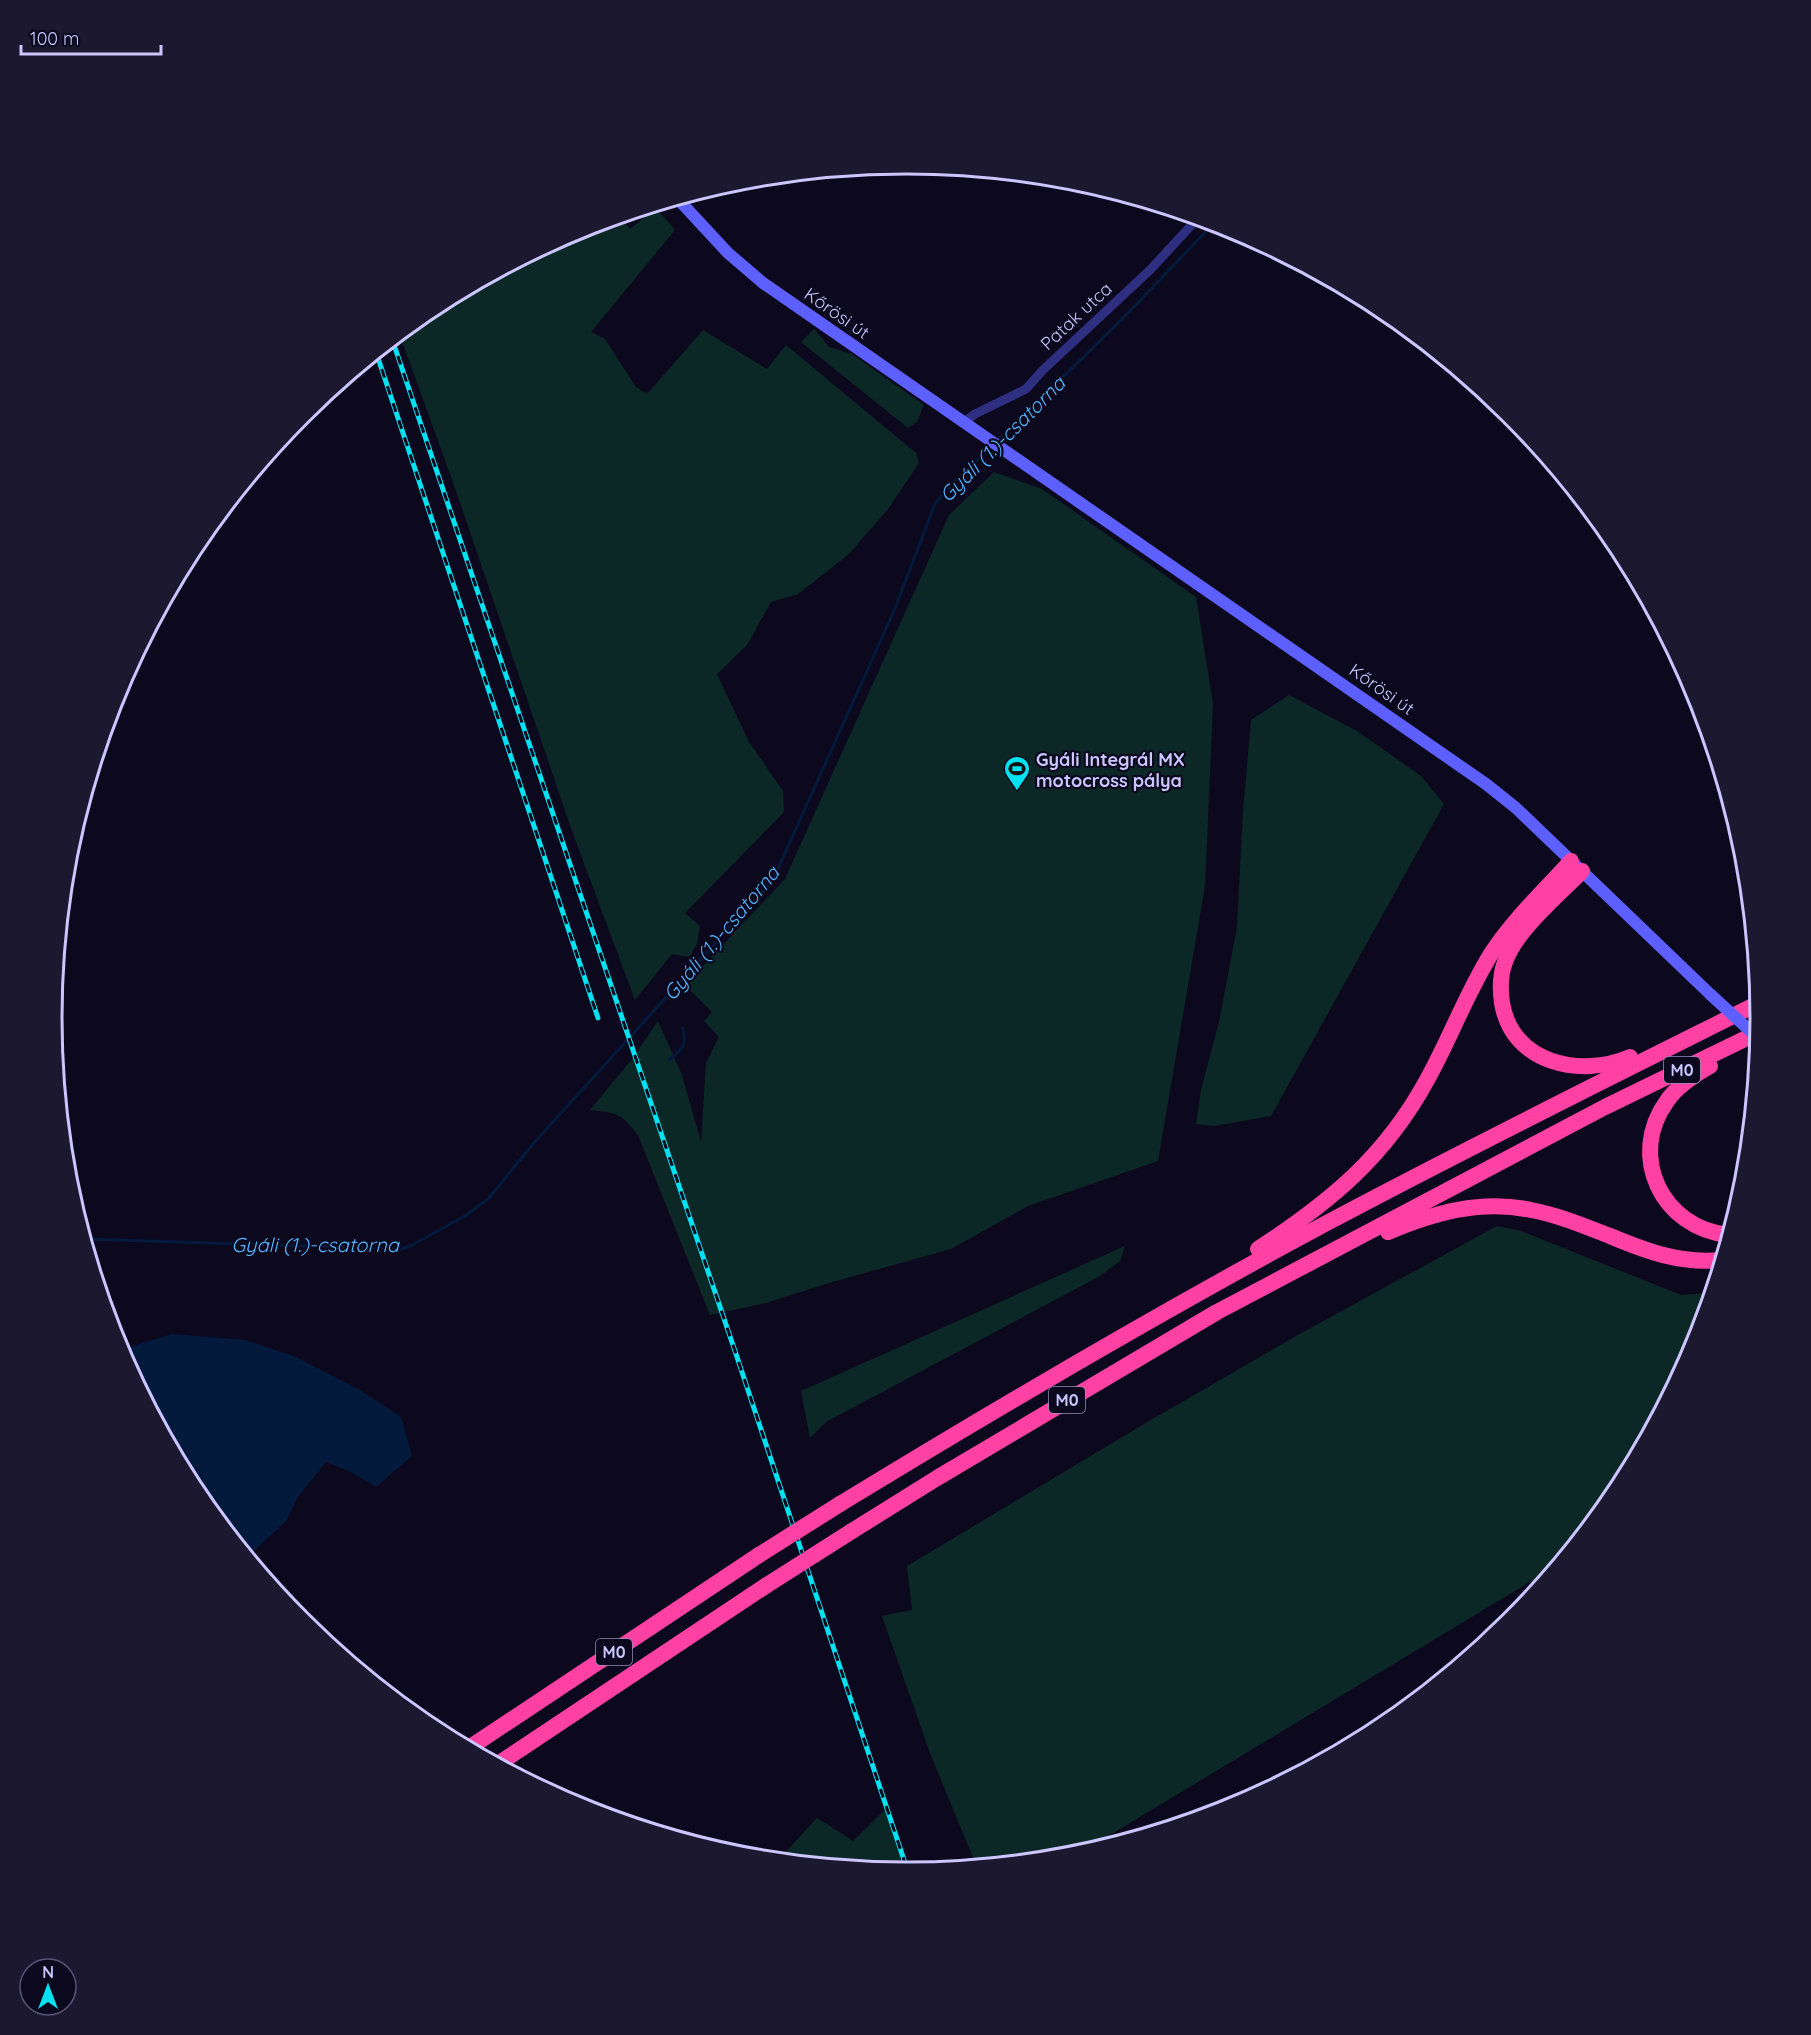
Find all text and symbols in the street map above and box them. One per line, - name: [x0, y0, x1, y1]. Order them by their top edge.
- scale bar: [21, 18, 160, 56]
- text: 100 m: [30, 27, 79, 50]
- street label: Patak utca: [1035, 277, 1117, 355]
- street label: Kőrösi út: [800, 282, 874, 344]
- water label: Gyáli (1.)-csatorna: [934, 370, 1071, 507]
- street label: Kőrösi út: [1345, 658, 1419, 720]
- place label: Gyáli Integrál MX motocross pálya: [1036, 748, 1185, 792]
- sports icon: Gyáli Integrál MX motocross pálya: [1002, 754, 1032, 792]
- water label: Gyáli (1.)-csatorna: [658, 859, 786, 1005]
- road number: M0: [1664, 1057, 1700, 1083]
- water label: Gyáli (1.)-csatorna: [231, 1232, 401, 1257]
- road number: M0: [1049, 1387, 1085, 1413]
- road number: M0: [596, 1639, 632, 1665]
- north arrow: [18, 1957, 78, 2017]
- text: N: [42, 1962, 54, 1982]

